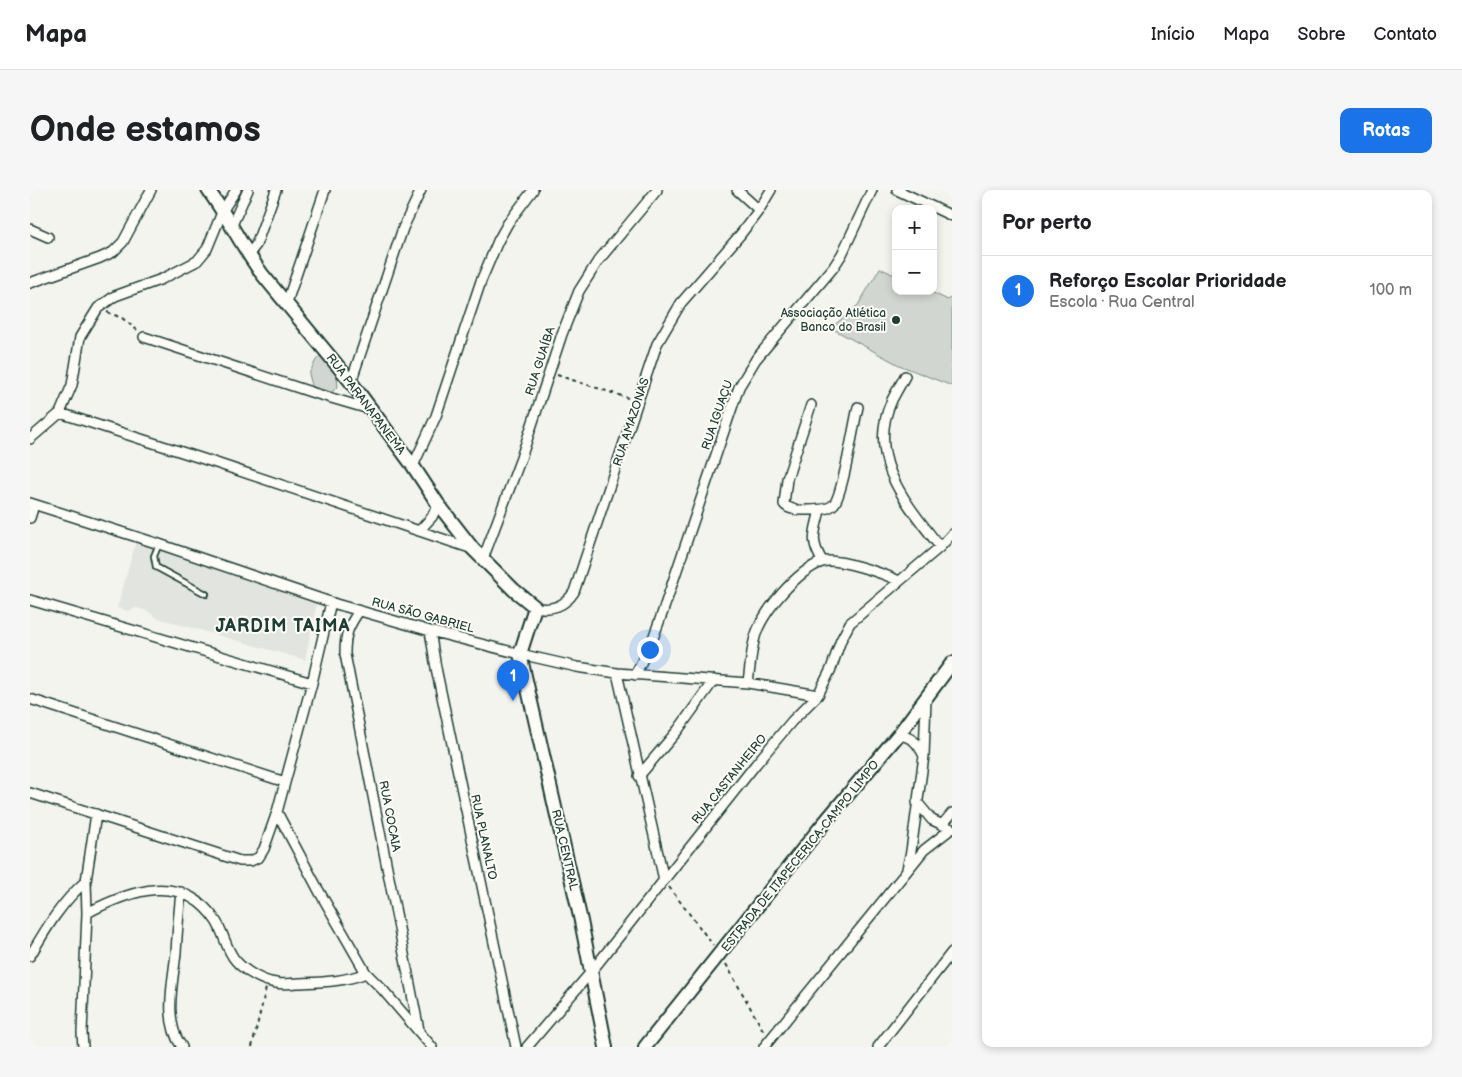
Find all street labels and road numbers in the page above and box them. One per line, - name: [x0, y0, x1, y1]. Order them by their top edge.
- street label: RUA GUAÍBA: [520, 324, 559, 398]
- street label: RUA PARANAPANEMA: [323, 351, 409, 458]
- street label: RUA AMAZONAS: [610, 376, 653, 468]
- street label: RUA IGUAÇU: [698, 378, 736, 452]
- street label: RUA SÃO GABRIEL: [370, 594, 476, 636]
- street label: RUA CASTANHEIRO: [689, 731, 770, 827]
- street label: ESTRADA DE ITAPECERICA-CAMPO LIMPO: [718, 758, 882, 955]
- street label: RUA COCAIA: [375, 779, 404, 854]
- street label: RUA PLANALTO: [467, 793, 500, 881]
- street label: RUA CENTRAL: [548, 808, 581, 892]

